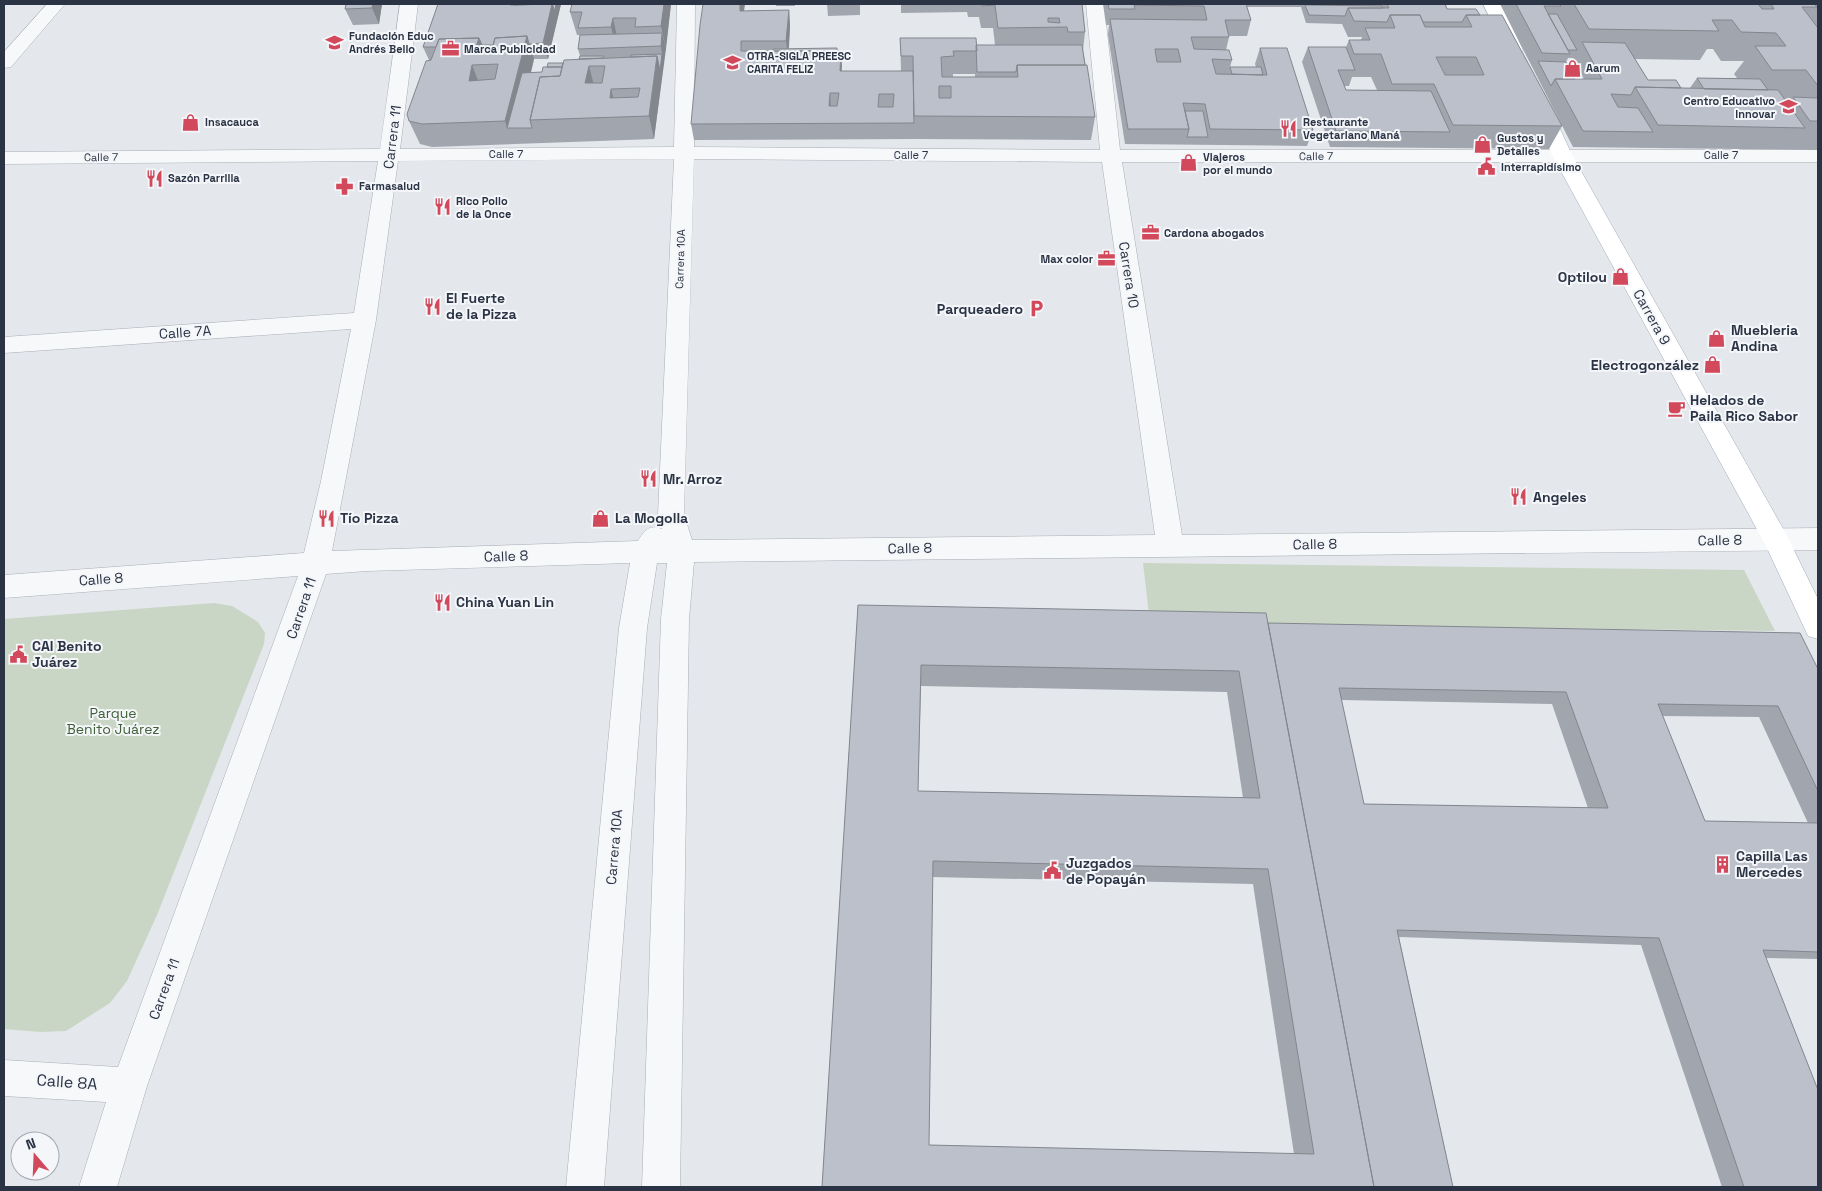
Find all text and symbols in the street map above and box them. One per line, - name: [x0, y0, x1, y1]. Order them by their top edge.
- place label: Fundación Educ Andrés Bello: [349, 29, 434, 56]
- school or university icon: Fundación Educ Andrés Bello: [325, 32, 345, 52]
- office icon: Marca Publicidad: [440, 39, 460, 59]
- place label: Marca Publicidad: [464, 42, 556, 56]
- place label: OTRA-SIGLA PREESC CARITA FELIZ: [747, 49, 851, 76]
- school or university icon: OTRA-SIGLA PREESC CARITA FELIZ: [723, 52, 743, 72]
- shop icon: Aarum: [1562, 58, 1582, 78]
- place label: Aarum: [1586, 61, 1620, 75]
- place label: Centro Educativo Innovar: [1683, 94, 1776, 121]
- school or university icon: Centro Educativo Innovar: [1779, 97, 1799, 117]
- street label: Carrera 11: [379, 104, 405, 170]
- shop icon: Insacauca: [181, 112, 201, 132]
- place label: Insacauca: [205, 115, 260, 129]
- place label: Restaurante Vegetariano Maná: [1303, 115, 1400, 142]
- restaurant icon: Restaurante Vegetariano Maná: [1279, 118, 1299, 138]
- place label: Gustos y Detalles: [1497, 131, 1544, 158]
- shop icon: Gustos y Detalles: [1473, 134, 1493, 154]
- street label: Calle 7: [489, 147, 523, 161]
- street label: Calle 7: [894, 148, 928, 162]
- street label: Calle 7: [1704, 148, 1738, 162]
- street label: Calle 7: [1299, 149, 1333, 163]
- street label: Calle 7: [84, 150, 118, 164]
- place label: Viajeros por el mundo: [1203, 150, 1273, 177]
- shop icon: Viajeros por el mundo: [1179, 153, 1199, 173]
- public building icon: Interrapidísimo: [1477, 157, 1497, 177]
- place label: Interrapidísimo: [1501, 160, 1582, 174]
- restaurant icon: Sazón Parrilla: [144, 168, 164, 188]
- place label: Sazón Parrilla: [168, 171, 240, 185]
- pharmacy icon: Farmasalud: [335, 176, 355, 196]
- place label: Farmasalud: [359, 179, 420, 193]
- place label: Rico Pollo de la Once: [456, 194, 511, 221]
- restaurant icon: Rico Pollo de la Once: [432, 197, 452, 217]
- office icon: Cardona abogados: [1140, 223, 1160, 243]
- place label: Cardona abogados: [1164, 226, 1264, 240]
- street label: Carrera 10A: [672, 229, 688, 289]
- street label: Carrera 10: [1115, 240, 1143, 310]
- office icon: Max color: [1097, 249, 1117, 269]
- place label: Max color: [1040, 252, 1094, 266]
- shop icon: Optilou: [1611, 267, 1631, 287]
- place label: Optilou: [1558, 268, 1607, 286]
- street label: Carrera 9: [1629, 286, 1675, 348]
- place label: El Fuerte de la Pizza: [446, 289, 517, 323]
- restaurant icon: El Fuerte de la Pizza: [422, 296, 442, 316]
- parking icon: Parqueadero: [1027, 299, 1047, 319]
- place label: Parqueadero: [937, 300, 1023, 318]
- street label: Calle 7A: [158, 321, 212, 343]
- place label: Muebleria Andina: [1731, 321, 1798, 355]
- shop icon: Muebleria Andina: [1707, 328, 1727, 348]
- shop icon: Electrogonzález: [1703, 355, 1723, 375]
- place label: Electrogonzález: [1591, 356, 1699, 374]
- place label: Helados de Paila Rico Sabor: [1690, 391, 1798, 425]
- cafe icon: Helados de Paila Rico Sabor: [1666, 398, 1686, 418]
- restaurant icon: Mr. Arroz: [639, 469, 659, 489]
- place label: Mr. Arroz: [663, 470, 722, 488]
- restaurant icon: Angeles: [1509, 487, 1529, 507]
- place label: Angeles: [1533, 488, 1587, 506]
- restaurant icon: Tío Pizza: [316, 508, 336, 528]
- shop icon: La Mogolla: [591, 508, 611, 528]
- place label: Tío Pizza: [340, 509, 399, 527]
- place label: La Mogolla: [615, 509, 688, 527]
- street label: Calle 8: [1698, 531, 1743, 549]
- street label: Calle 8: [1293, 535, 1338, 553]
- street label: Calle 8: [888, 539, 933, 557]
- street label: Calle 8: [483, 546, 529, 566]
- street label: Calle 8: [78, 568, 124, 590]
- street label: Carrera 11: [282, 575, 320, 641]
- restaurant icon: China Yuan Lin: [432, 592, 452, 612]
- place label: China Yuan Lin: [456, 593, 554, 611]
- place label: CAI Benito Juárez: [32, 637, 101, 671]
- public building icon: CAI Benito Juárez: [8, 644, 28, 664]
- park label: Parque Benito Juárez: [67, 704, 159, 738]
- street label: Carrera 10A: [602, 808, 626, 886]
- place label: Capilla Las Mercedes: [1736, 847, 1808, 881]
- place label: Juzgados de Popayán: [1066, 854, 1146, 888]
- building icon: Capilla Las Mercedes: [1712, 854, 1732, 874]
- public building icon: Juzgados de Popayán: [1042, 861, 1062, 881]
- street label: Carrera 11: [145, 956, 183, 1022]
- street label: Calle 8A: [36, 1069, 98, 1095]
- north arrow: [10, 1131, 60, 1181]
- text: N: [23, 1134, 38, 1154]

